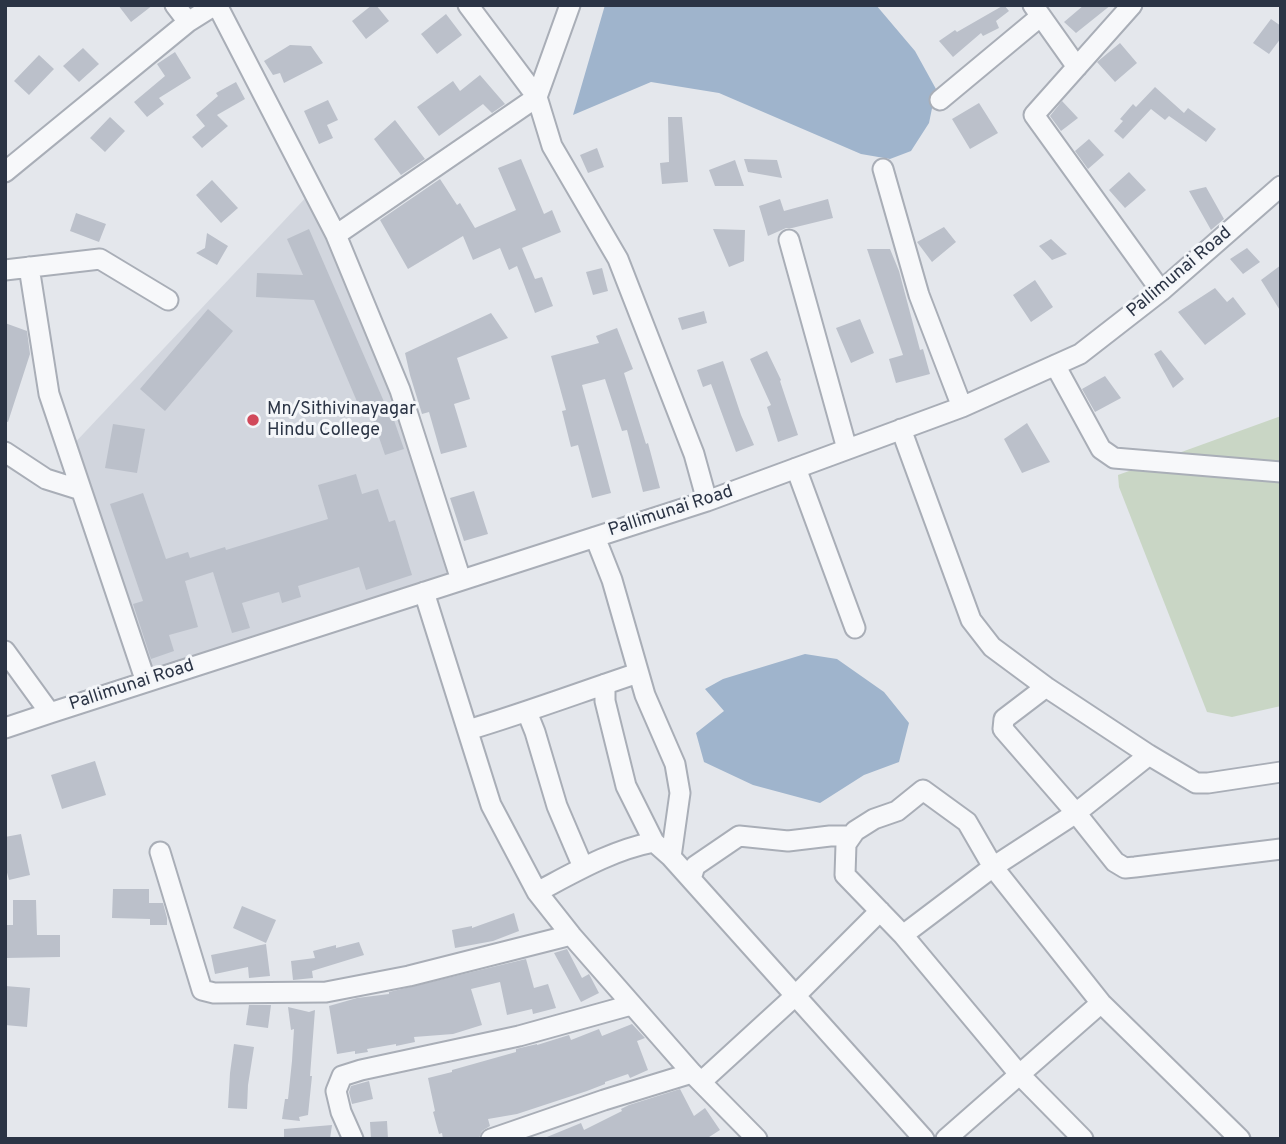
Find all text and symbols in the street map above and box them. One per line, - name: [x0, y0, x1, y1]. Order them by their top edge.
- street label: Pallimunai Road: [1123, 223, 1237, 323]
- place label: Mn/Sithivinayagar Hindu College: [267, 399, 416, 442]
- marker: Mn/Sithivinayagar Hindu College: [245, 412, 261, 428]
- street label: Pallimunai Road: [606, 482, 736, 542]
- street label: Pallimunai Road: [67, 656, 197, 716]

